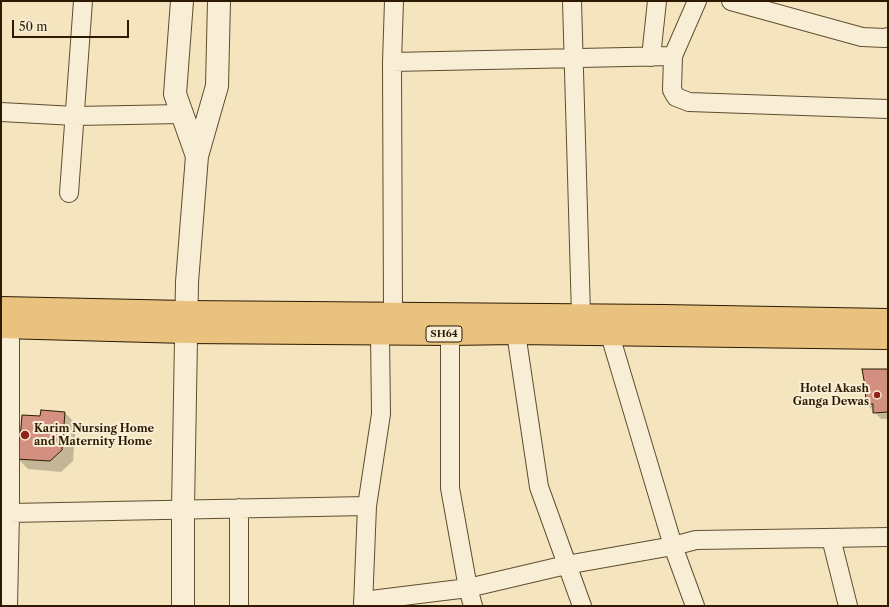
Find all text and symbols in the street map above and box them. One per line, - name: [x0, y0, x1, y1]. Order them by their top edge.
- scale bar: [14, 12, 131, 38]
- text: 50 m: [19, 19, 48, 34]
- road number: SH64: [426, 326, 462, 342]
- place label: Hotel Akash Ganga Dewas: [793, 382, 869, 408]
- marker: Hotel Akash Ganga Dewas: [872, 390, 882, 400]
- place label: Karim Nursing Home and Maternity Home: [34, 422, 154, 448]
- marker: Karim Nursing Home and Maternity Home: [19, 429, 31, 441]

